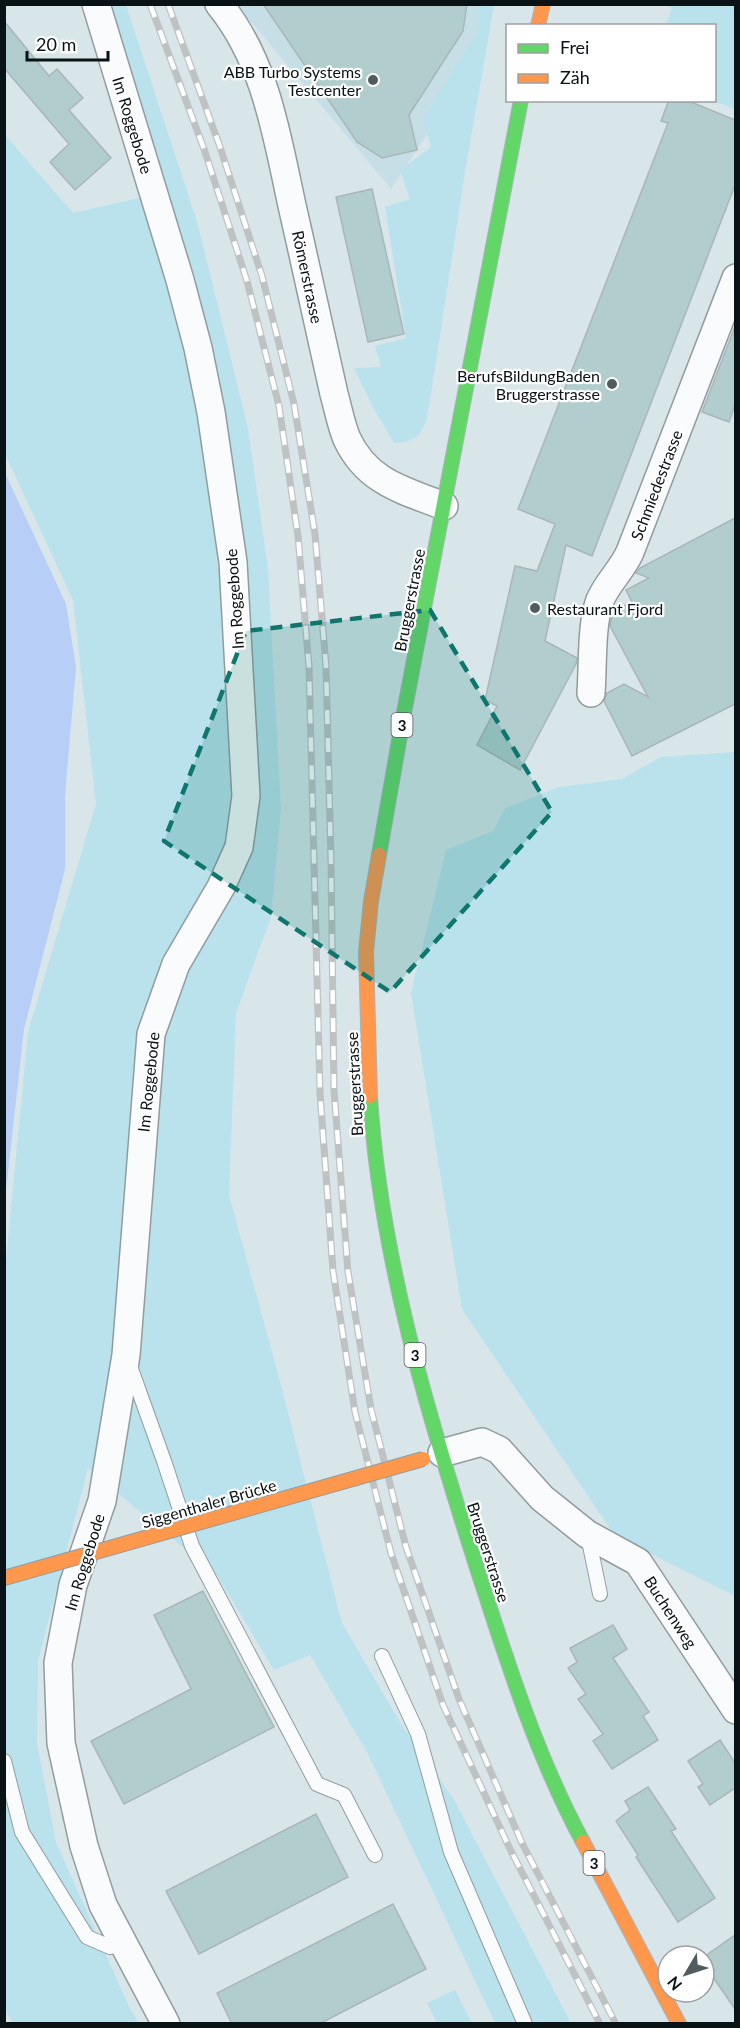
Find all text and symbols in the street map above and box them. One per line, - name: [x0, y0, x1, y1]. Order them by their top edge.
- scale bar: [27, 24, 108, 62]
- legend: [506, 24, 716, 102]
- text: 20 m: [36, 33, 76, 55]
- text: Frei: [560, 36, 589, 58]
- place label: ABB Turbo Systems Testcenter: [224, 62, 361, 99]
- text: Zäh: [560, 66, 590, 88]
- marker: ABB Turbo Systems Testcenter: [366, 73, 380, 87]
- street label: Im Roggebode: [109, 74, 157, 176]
- street label: Römerstrasse: [289, 229, 327, 325]
- place label: BerufsBildungBaden Bruggerstrasse: [457, 366, 600, 403]
- marker: BerufsBildungBaden Bruggerstrasse: [605, 377, 619, 391]
- street label: Schmiedestrasse: [626, 427, 686, 543]
- street label: Bruggerstrasse: [390, 547, 428, 653]
- street label: Im Roggebode: [221, 548, 247, 650]
- place label: Restaurant Fjord: [547, 599, 663, 618]
- marker: Restaurant Fjord: [528, 601, 542, 615]
- road number: 3: [392, 713, 412, 737]
- street label: Im Roggebode: [133, 1031, 163, 1133]
- street label: Bruggerstrasse: [342, 1031, 366, 1137]
- road number: 3: [404, 1343, 426, 1367]
- street label: Siggenthaler Brücke: [139, 1475, 279, 1531]
- street label: Bruggerstrasse: [464, 1499, 514, 1605]
- street label: Im Roggebode: [60, 1511, 108, 1613]
- street label: Buchenweg: [641, 1572, 701, 1652]
- road number: 3: [584, 1851, 604, 1875]
- north arrow: [656, 1944, 716, 2004]
- text: N: [663, 1973, 685, 1995]

